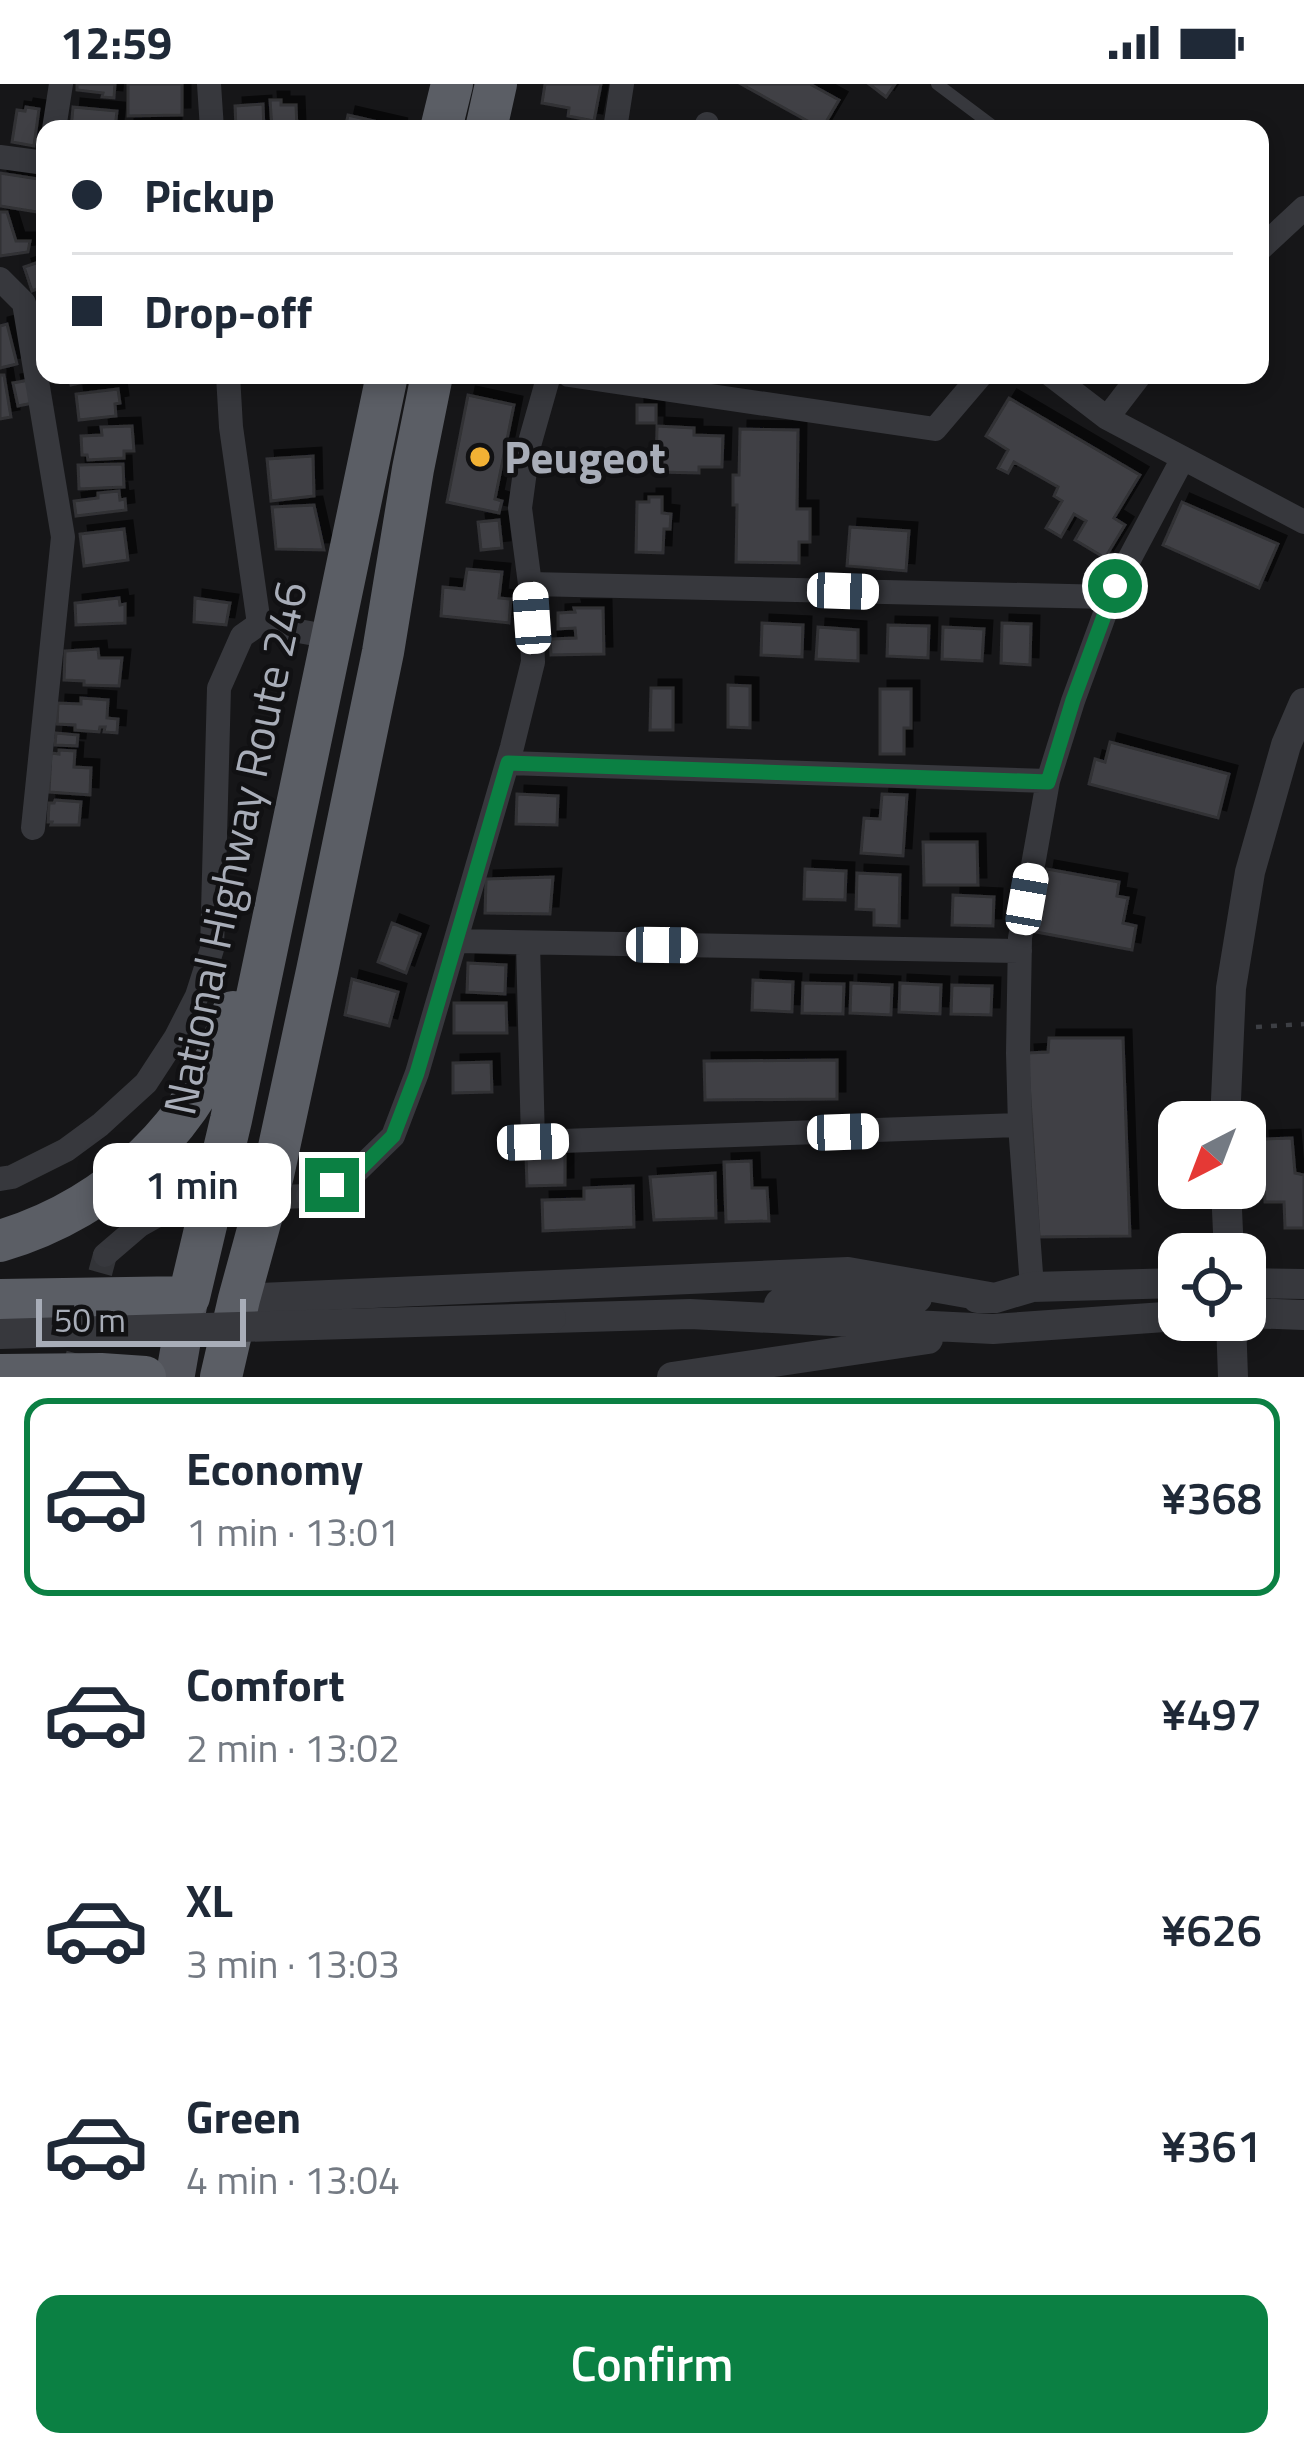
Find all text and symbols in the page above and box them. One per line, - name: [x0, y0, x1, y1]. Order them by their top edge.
- text: 12:59: [60, 8, 172, 76]
- text: Pickup: [144, 161, 275, 229]
- text: Drop-off: [144, 277, 312, 345]
- place label: Peugeot: [504, 422, 666, 490]
- marker: Peugeot: [467, 444, 493, 470]
- route start: [1088, 559, 1142, 613]
- car: [806, 572, 880, 610]
- street label: National Highway Route 246: [144, 575, 324, 1121]
- car: [512, 581, 552, 655]
- car: [1003, 860, 1051, 938]
- car: [626, 926, 698, 964]
- north arrow: [1158, 1101, 1266, 1209]
- map controls: [1158, 1101, 1266, 1341]
- car: [806, 1113, 880, 1151]
- car: [496, 1123, 570, 1161]
- callout: 1 min: [92, 1143, 290, 1227]
- text: 1 min: [145, 1155, 239, 1214]
- route end: [305, 1158, 359, 1212]
- button: locate: [1158, 1233, 1266, 1341]
- scale bar: [36, 1293, 246, 1346]
- text: 50 m: [54, 1295, 126, 1345]
- text: Economy: [186, 1434, 363, 1502]
- icon: car: [42, 1443, 150, 1551]
- text: ¥368: [1161, 1463, 1262, 1531]
- text: 1 min · 13:01: [186, 1502, 400, 1561]
- text: Comfort: [186, 1650, 345, 1718]
- icon: car: [42, 1659, 150, 1767]
- text: ¥497: [1161, 1679, 1262, 1747]
- text: 2 min · 13:02: [186, 1718, 400, 1777]
- text: XL: [186, 1866, 233, 1934]
- icon: car: [42, 1875, 150, 1983]
- text: ¥626: [1161, 1895, 1262, 1963]
- text: 3 min · 13:03: [186, 1934, 400, 1993]
- text: Green: [186, 2082, 301, 2150]
- icon: car: [42, 2091, 150, 2199]
- text: ¥361: [1161, 2111, 1262, 2179]
- text: 4 min · 13:04: [186, 2150, 400, 2209]
- button: Confirm: [36, 2295, 1268, 2433]

